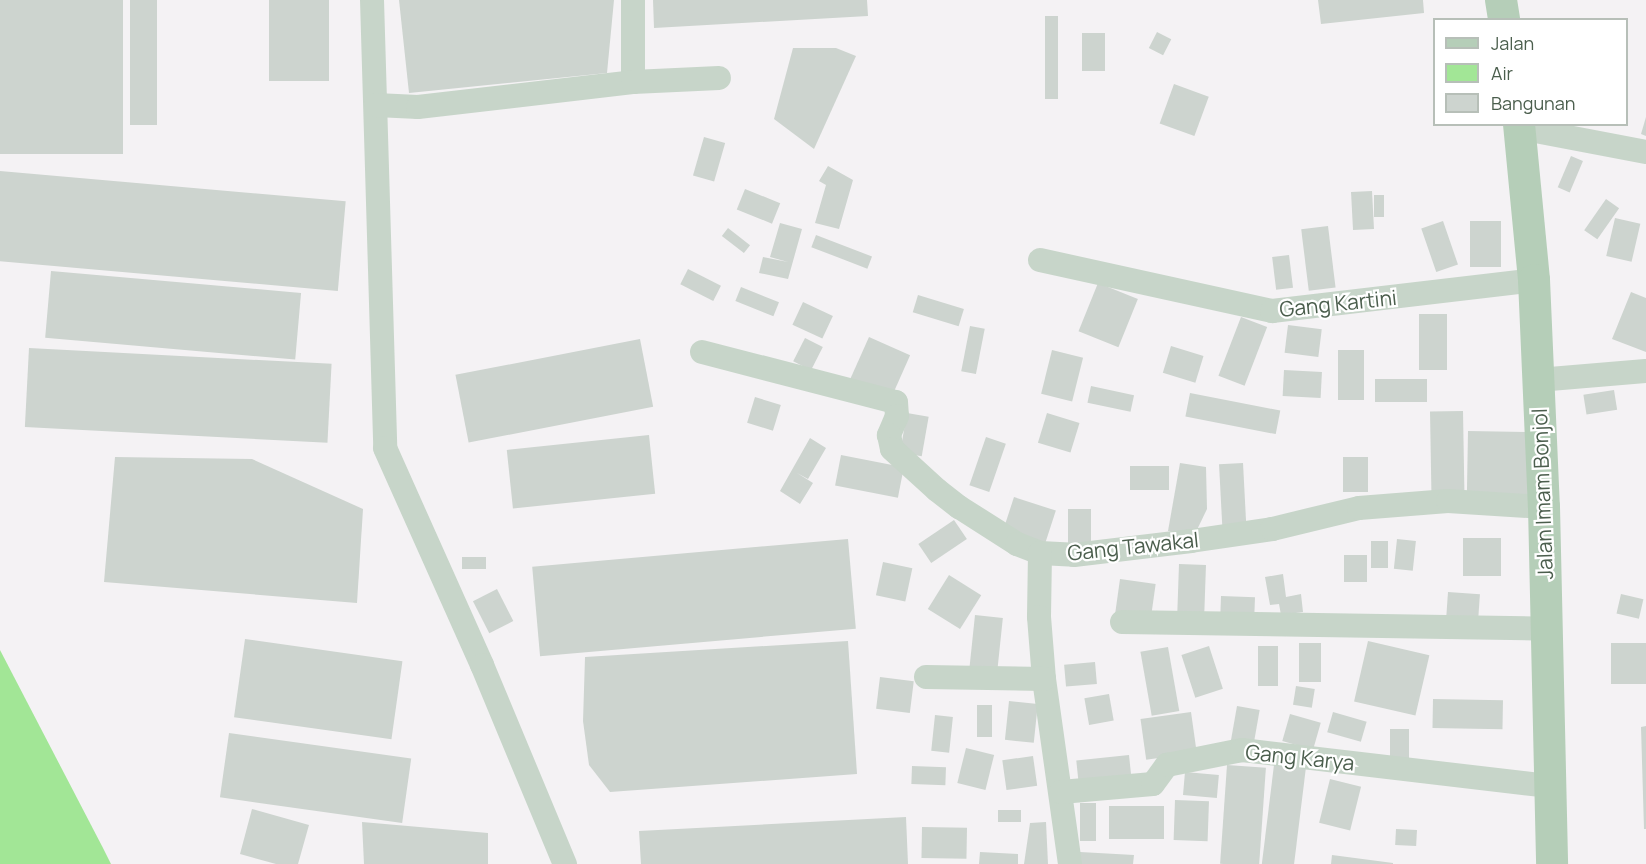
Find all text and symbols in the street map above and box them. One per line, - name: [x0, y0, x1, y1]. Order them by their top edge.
- legend: [1433, 18, 1628, 126]
- text: Jalan: [1491, 31, 1534, 55]
- text: Air: [1491, 61, 1513, 85]
- text: Bangunan: [1491, 91, 1575, 115]
- street label: Gang Kartini: [1278, 284, 1398, 322]
- street label: Jalan Imam Bonjol: [1526, 408, 1558, 580]
- street label: Gang Tawakal: [1066, 527, 1200, 565]
- street label: Gang Karya: [1244, 739, 1356, 775]

